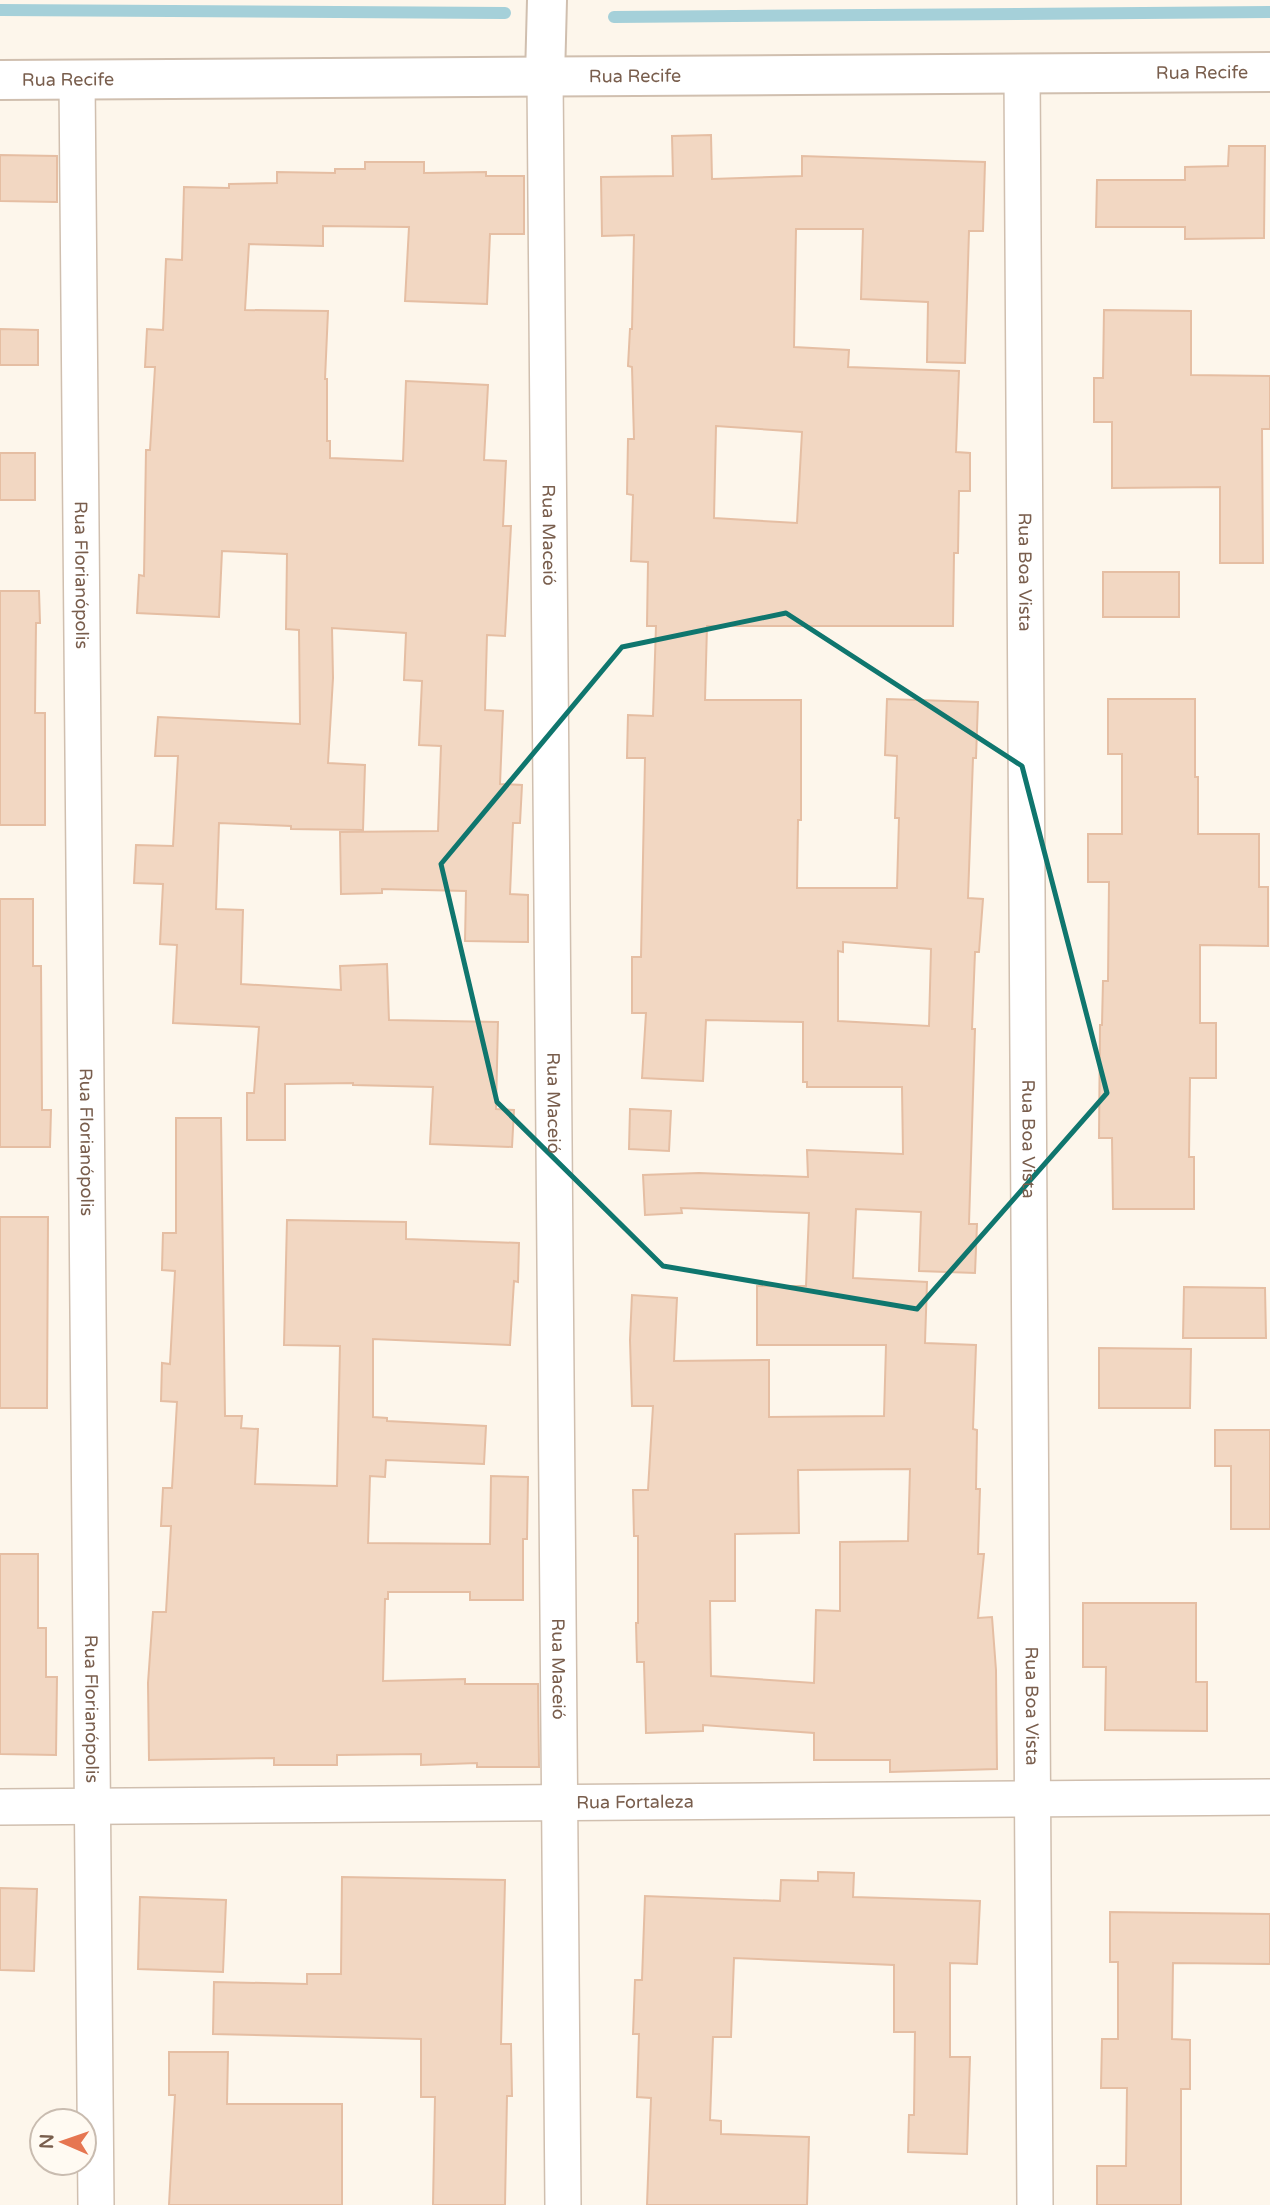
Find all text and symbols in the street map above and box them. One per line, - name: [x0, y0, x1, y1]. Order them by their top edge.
- street label: Rua Recife: [1156, 61, 1248, 84]
- street label: Rua Recife: [589, 65, 681, 87]
- street label: Rua Recife: [22, 68, 114, 91]
- street label: Rua Maceió: [537, 484, 560, 586]
- street label: Rua Florianópolis: [70, 501, 93, 649]
- street label: Rua Boa Vista: [1014, 512, 1036, 632]
- street label: Rua Maceió: [542, 1052, 565, 1154]
- street label: Rua Florianópolis: [75, 1068, 98, 1216]
- street label: Rua Boa Vista: [1017, 1079, 1040, 1199]
- street label: Rua Maceió: [547, 1618, 570, 1720]
- street label: Rua Florianópolis: [80, 1635, 103, 1783]
- street label: Rua Boa Vista: [1021, 1646, 1043, 1766]
- street label: Rua Fortaleza: [576, 1791, 694, 1813]
- north arrow: [28, 2107, 98, 2177]
- text: N: [36, 2133, 58, 2149]

